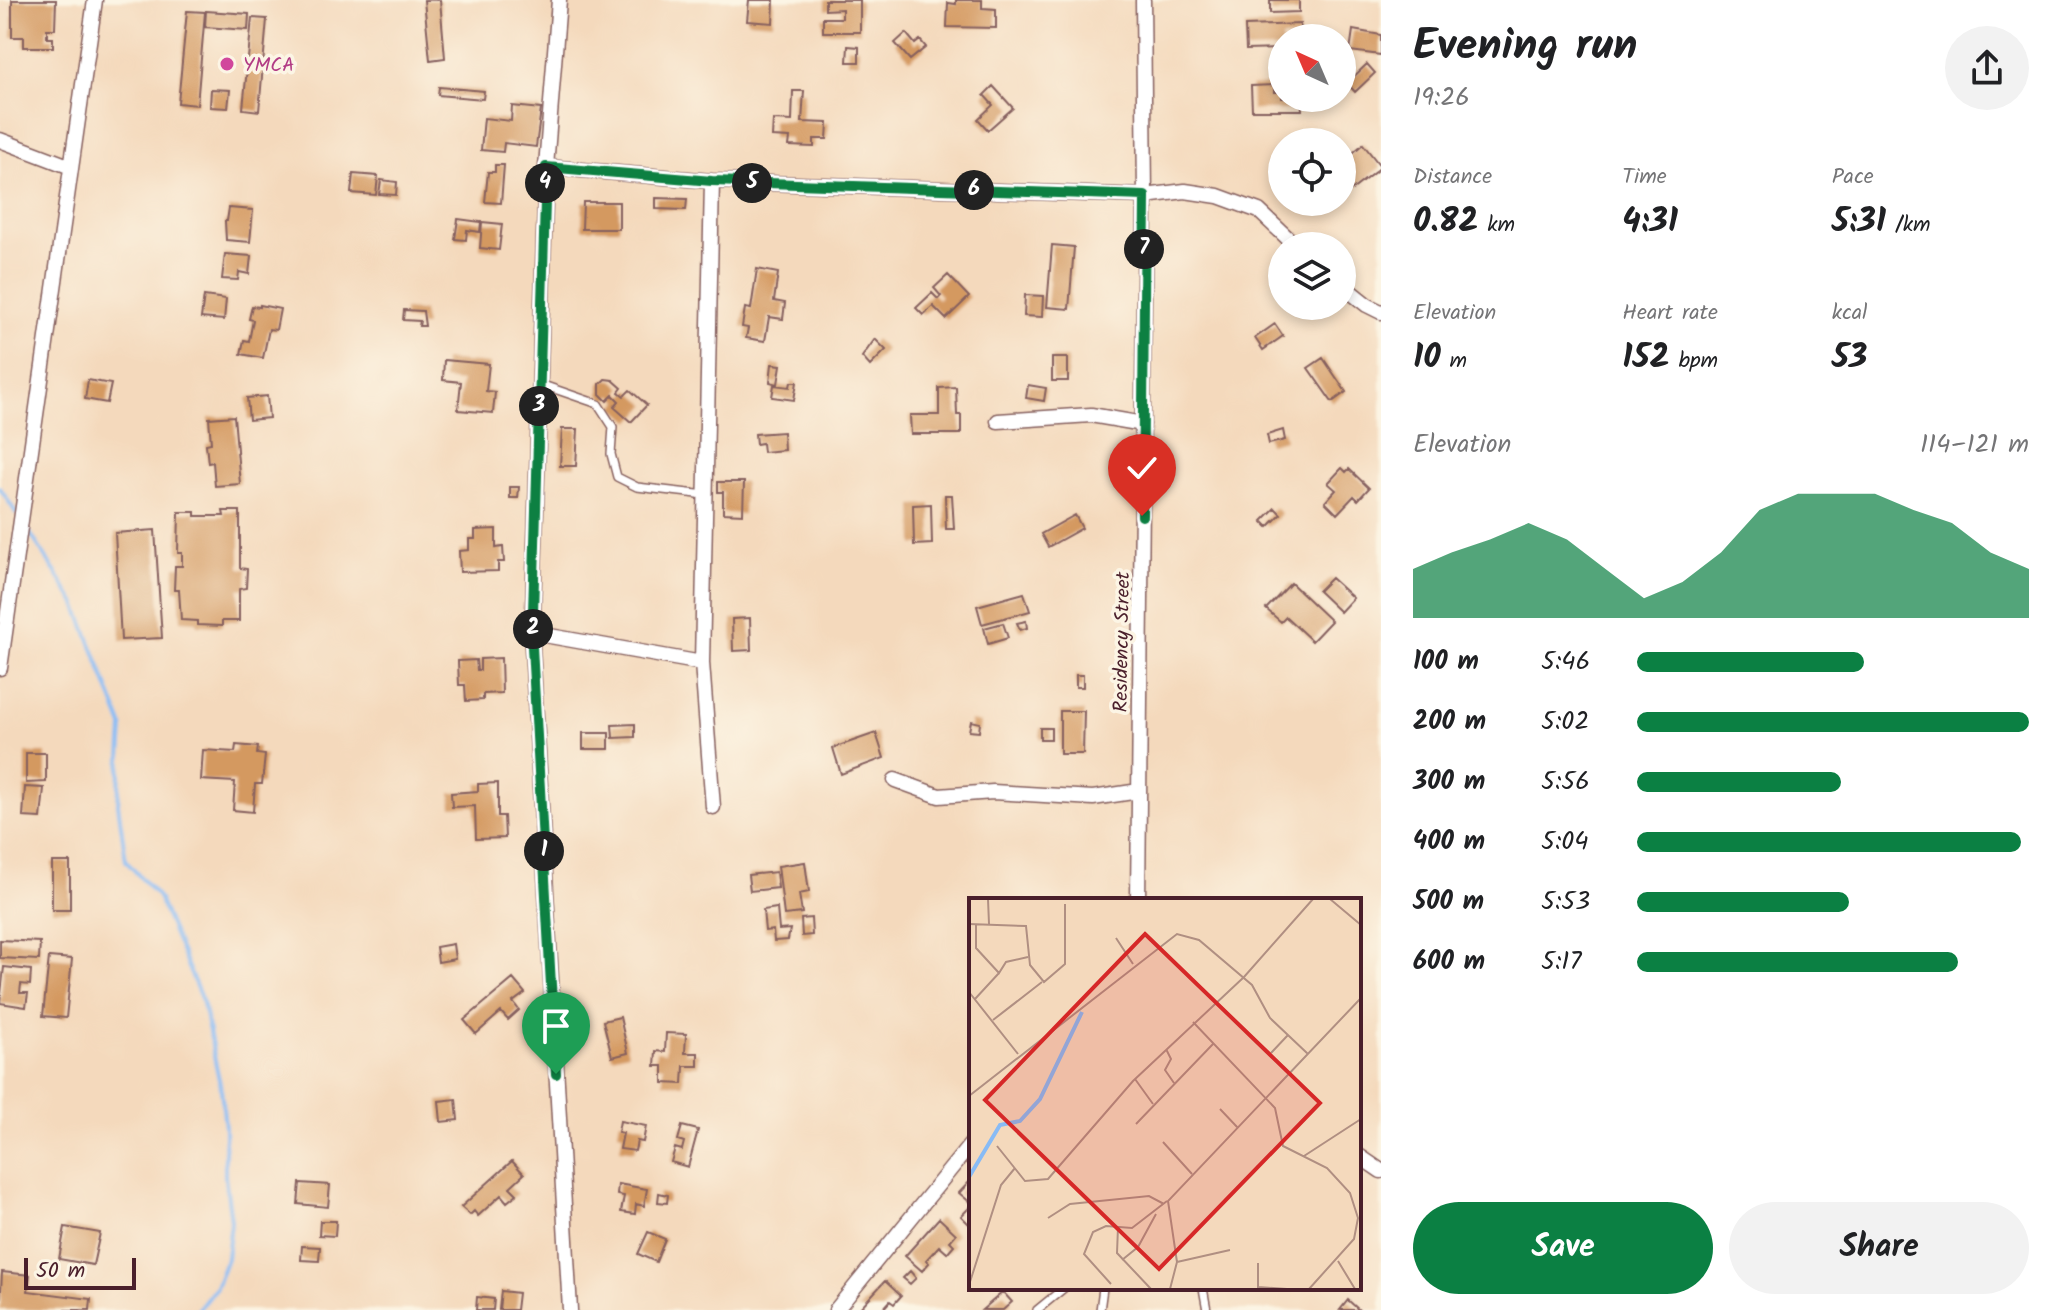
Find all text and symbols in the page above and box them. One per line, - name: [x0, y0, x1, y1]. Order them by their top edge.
- text: Evening run: [1413, 12, 1637, 82]
- north arrow: [1268, 24, 1356, 112]
- map controls: [1268, 24, 1356, 320]
- button: share: [1945, 26, 2029, 110]
- place label: YMCA: [243, 50, 294, 82]
- marker: YMCA: [218, 55, 236, 73]
- text: 19:26: [1413, 77, 1470, 119]
- button: locate: [1268, 128, 1356, 216]
- text: Distance: [1413, 160, 1492, 195]
- text: Time: [1622, 160, 1667, 195]
- text: Pace: [1832, 160, 1874, 195]
- pin: 4: [525, 163, 565, 203]
- pin: 5: [732, 163, 772, 203]
- text: 4: [539, 165, 551, 200]
- text: 5: [746, 165, 758, 200]
- pin: 6: [954, 170, 994, 210]
- text: 6: [968, 172, 980, 207]
- text: 0.82: [1413, 195, 1478, 249]
- text: 4:31: [1622, 195, 1678, 249]
- text: 5:31: [1832, 195, 1886, 249]
- text: km: [1478, 208, 1515, 243]
- text: /km: [1886, 208, 1931, 243]
- pin: 7: [1124, 229, 1164, 269]
- text: 7: [1139, 231, 1149, 266]
- button: layers: [1268, 232, 1356, 320]
- text: Elevation: [1413, 296, 1496, 331]
- text: Heart rate: [1622, 296, 1718, 331]
- text: kcal: [1832, 296, 1867, 331]
- text: 10: [1413, 331, 1441, 385]
- text: 152: [1622, 331, 1670, 385]
- text: 53: [1832, 331, 1867, 385]
- text: m: [1441, 344, 1467, 379]
- text: bpm: [1670, 344, 1718, 379]
- pin: 3: [519, 386, 559, 426]
- text: 3: [533, 388, 545, 423]
- text: Elevation: [1413, 424, 1511, 466]
- text: 114–121 m: [1920, 424, 2029, 466]
- pin: [1108, 434, 1176, 516]
- icon: check: [1120, 446, 1164, 490]
- street label: Residency Street: [1106, 571, 1140, 713]
- pin: 2: [513, 609, 553, 649]
- text: 2: [527, 611, 539, 646]
- text: 100 m: [1413, 641, 1479, 683]
- text: 5:46: [1541, 641, 1590, 683]
- text: 200 m: [1413, 701, 1486, 743]
- text: 5:02: [1541, 701, 1589, 743]
- text: 300 m: [1413, 761, 1485, 803]
- text: 5:56: [1541, 761, 1590, 803]
- text: 400 m: [1413, 821, 1485, 863]
- text: 5:04: [1541, 821, 1589, 863]
- pin: 1: [524, 831, 564, 871]
- text: 1: [541, 833, 547, 868]
- text: 500 m: [1413, 881, 1484, 923]
- text: 5:53: [1541, 881, 1590, 923]
- inset map: [969, 898, 1361, 1290]
- text: 600 m: [1413, 941, 1485, 983]
- text: 5:17: [1541, 941, 1582, 983]
- pin: [522, 992, 590, 1074]
- icon: arrive: [534, 1004, 578, 1048]
- button: Save: [1413, 1202, 1713, 1294]
- button: Share: [1729, 1202, 2029, 1294]
- scale bar: [24, 1254, 136, 1290]
- text: 50 m: [36, 1254, 85, 1289]

